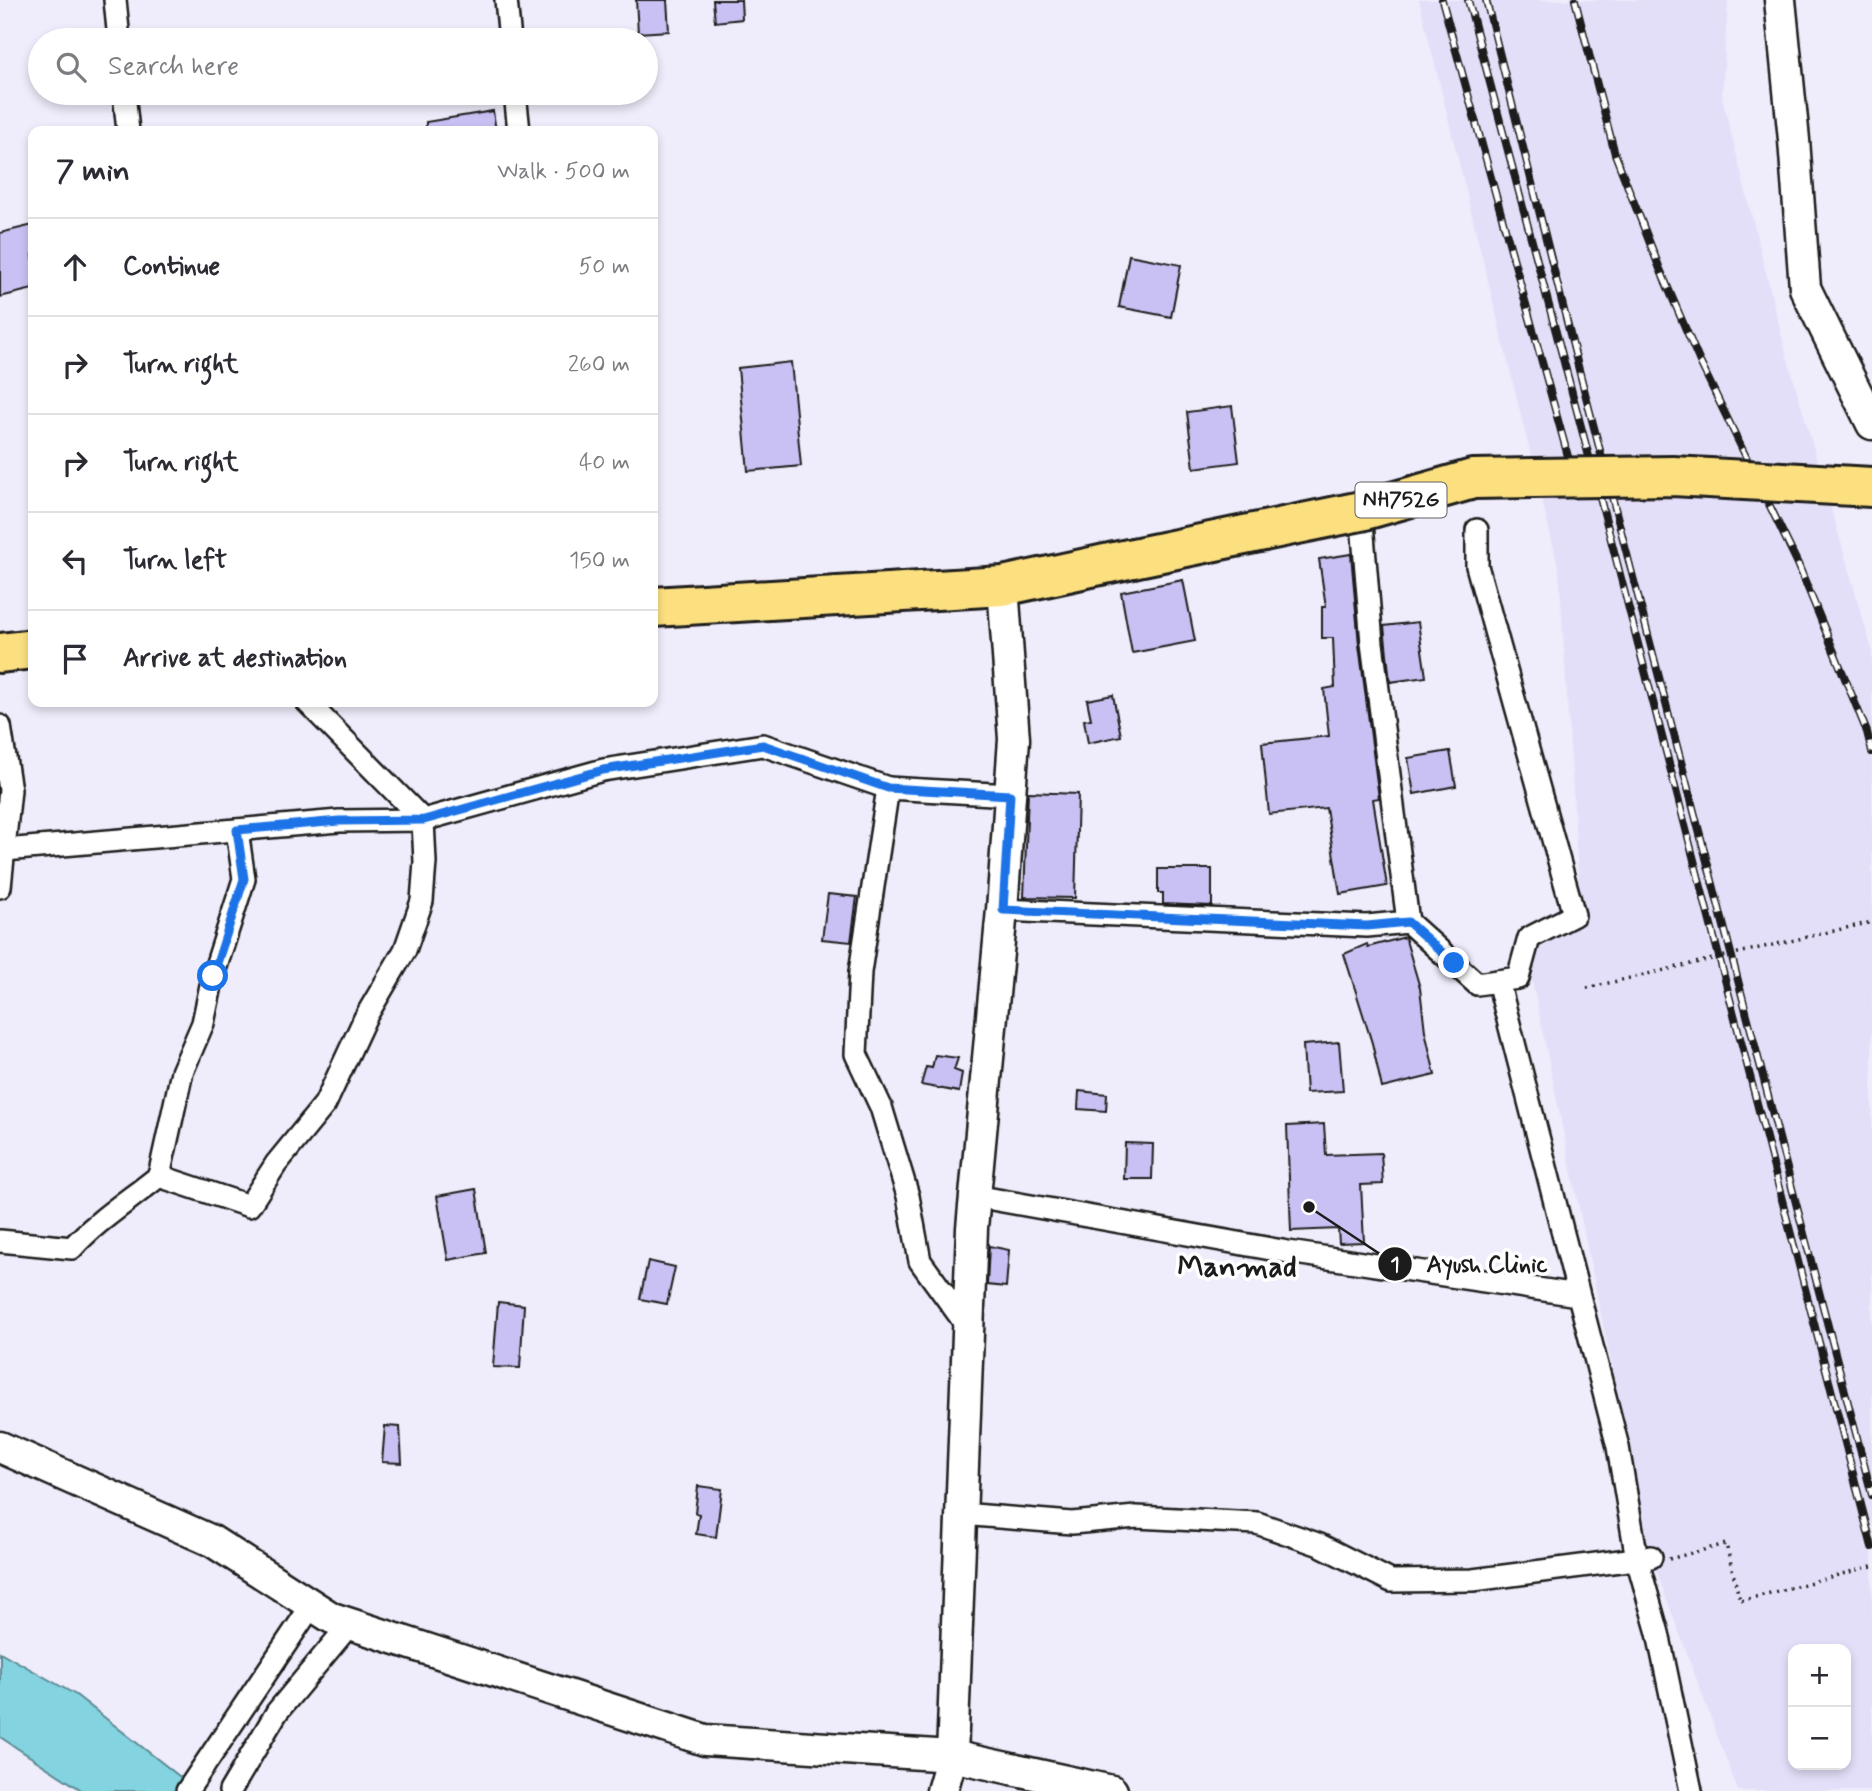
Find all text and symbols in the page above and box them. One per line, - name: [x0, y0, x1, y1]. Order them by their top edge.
- search box: [28, 28, 658, 105]
- icon: search: [52, 48, 90, 86]
- text: Search here: [108, 50, 239, 84]
- text: 7 min: [56, 152, 130, 191]
- text: Walk · 500 m: [497, 157, 630, 187]
- icon: ahead: [56, 248, 94, 286]
- text: Continue: [123, 250, 220, 284]
- text: 50 m: [579, 252, 630, 282]
- icon: right: [56, 346, 94, 384]
- text: Turn right: [123, 348, 239, 382]
- text: 260 m: [568, 350, 630, 380]
- icon: right: [56, 444, 94, 482]
- text: Turn right: [123, 446, 239, 480]
- text: 40 m: [579, 448, 630, 478]
- road number: NH752G: [1356, 482, 1446, 518]
- icon: left: [56, 542, 94, 580]
- text: Turn left: [123, 544, 227, 578]
- text: 150 m: [569, 546, 630, 576]
- icon: arrive: [56, 640, 94, 678]
- text: Arrive at destination: [123, 642, 347, 676]
- route end: [1438, 947, 1469, 978]
- route start: [197, 960, 228, 991]
- callout: Ayush Clinic: [1377, 1241, 1561, 1286]
- district label: Manmad: [1177, 1248, 1297, 1287]
- text: Ayush Clinic: [1427, 1250, 1547, 1281]
- text: 1: [1390, 1251, 1400, 1279]
- map controls: [1788, 1644, 1851, 1770]
- button: +: [1788, 1644, 1851, 1707]
- button: −: [1788, 1707, 1851, 1770]

